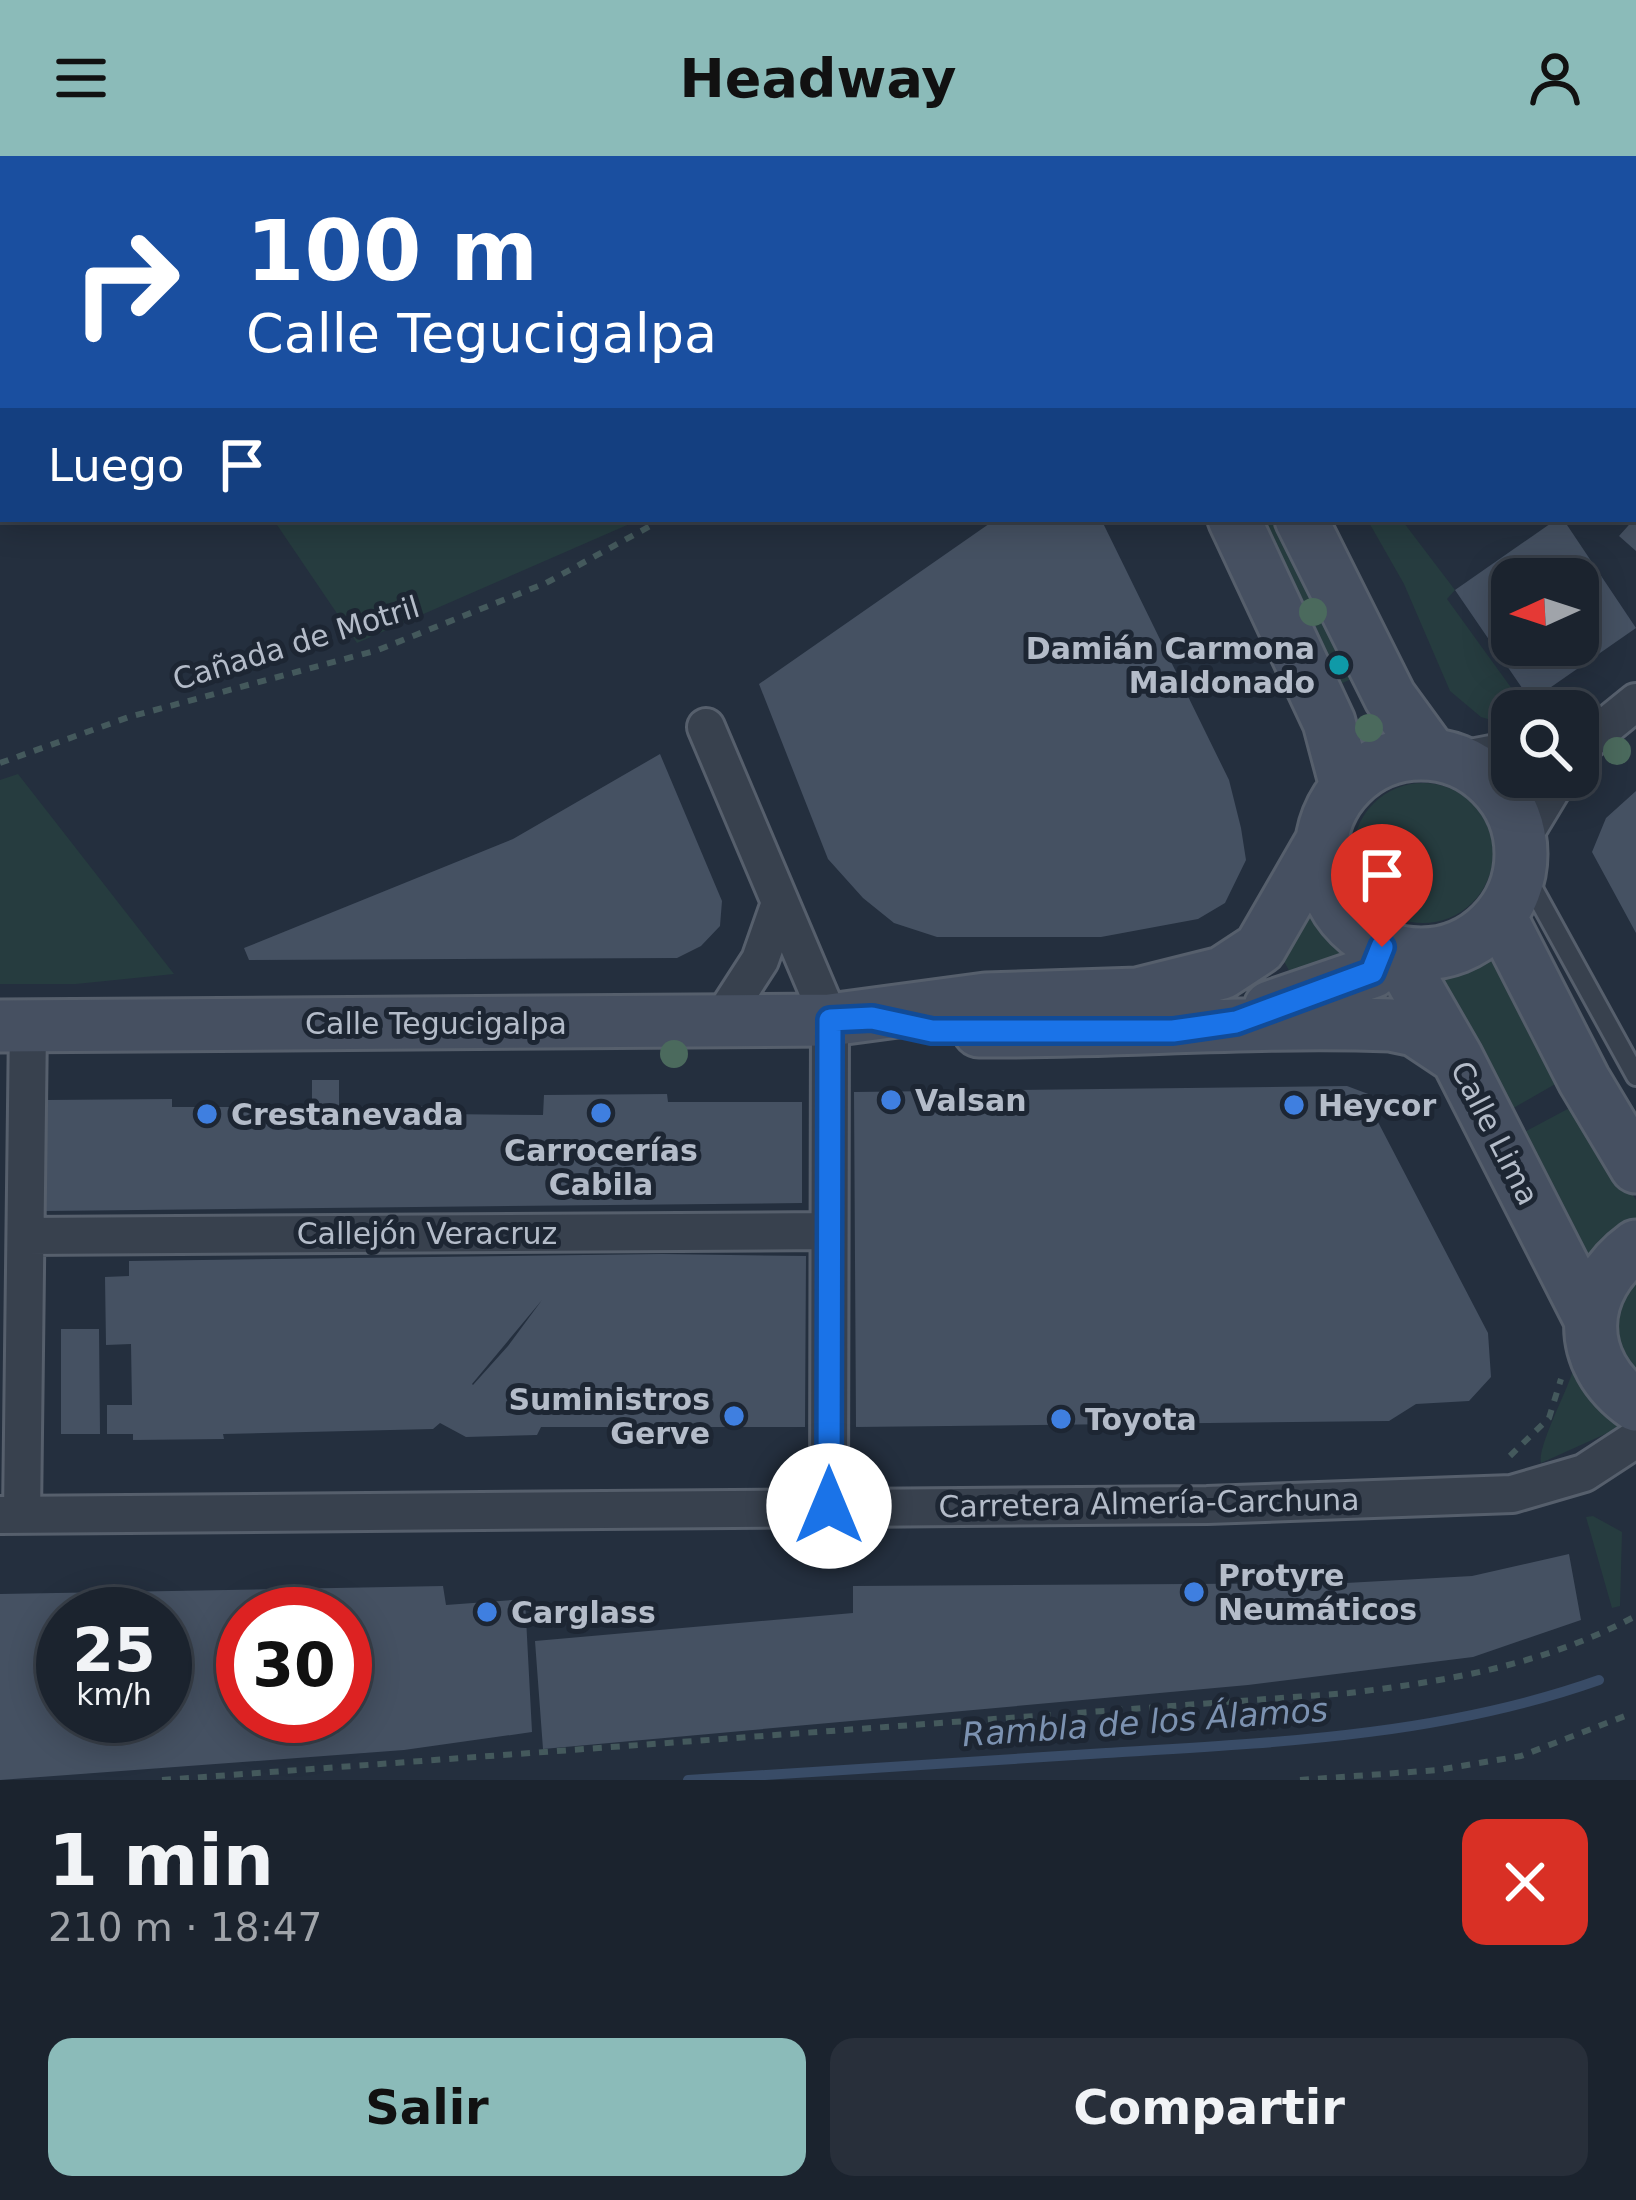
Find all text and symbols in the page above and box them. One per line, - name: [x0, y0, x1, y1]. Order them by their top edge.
- icon: menu: [48, 45, 114, 111]
- icon: person: [1522, 45, 1588, 111]
- text: Headway: [680, 47, 956, 110]
- text: 100 m: [246, 202, 538, 300]
- icon: right: [48, 204, 204, 360]
- text: Calle Tegucigalpa: [246, 302, 717, 365]
- icon: arrive: [209, 432, 275, 498]
- text: Luego: [48, 439, 185, 492]
- north arrow: [1491, 558, 1599, 666]
- map controls: [1491, 558, 1599, 798]
- street label: Cañada de Motril: [169, 589, 423, 697]
- place label: Damián Carmona Maldonado: [1026, 631, 1315, 700]
- marker: Damián Carmona Maldonado: [1326, 652, 1352, 678]
- button: search: [1491, 690, 1599, 798]
- pin: [1331, 824, 1433, 947]
- icon: arrive: [1349, 842, 1415, 908]
- street label: Calle Tegucigalpa: [305, 1006, 567, 1041]
- street label: Calle Lima: [1444, 1055, 1546, 1211]
- place label: Valsan: [915, 1083, 1027, 1118]
- marker: Valsan: [878, 1087, 904, 1113]
- place label: Heycor: [1318, 1088, 1436, 1123]
- marker: Heycor: [1281, 1092, 1307, 1118]
- place label: Crestanevada: [231, 1097, 464, 1132]
- marker: Carrocerías Cabila: [588, 1100, 614, 1126]
- marker: Crestanevada: [194, 1101, 220, 1127]
- place label: Carrocerías Cabila: [504, 1133, 698, 1202]
- street label: Callejón Veracruz: [297, 1216, 557, 1251]
- place label: Suministros Gerve: [508, 1382, 710, 1451]
- place label: Toyota: [1085, 1402, 1197, 1437]
- marker: Suministros Gerve: [721, 1403, 747, 1429]
- marker: Toyota: [1048, 1406, 1074, 1432]
- position arrow: [766, 1443, 892, 1569]
- street label: Carretera Almería-Carchuna: [938, 1482, 1360, 1524]
- place label: Protyre Neumáticos: [1218, 1558, 1417, 1627]
- marker: Protyre Neumáticos: [1181, 1579, 1207, 1605]
- speed limit sign: 30: [216, 1587, 372, 1743]
- place label: Carglass: [511, 1595, 656, 1630]
- marker: Carglass: [474, 1599, 500, 1625]
- text: 25: [72, 1615, 156, 1685]
- text: km/h: [76, 1677, 152, 1712]
- water label: Rambla de los Álamos: [961, 1689, 1329, 1754]
- text: 1 min: [48, 1818, 274, 1902]
- button: close: [1462, 1819, 1588, 1945]
- text: 210 m · 18:47: [48, 1905, 322, 1950]
- button: Salir: [48, 2038, 806, 2176]
- button: Compartir: [830, 2038, 1588, 2176]

